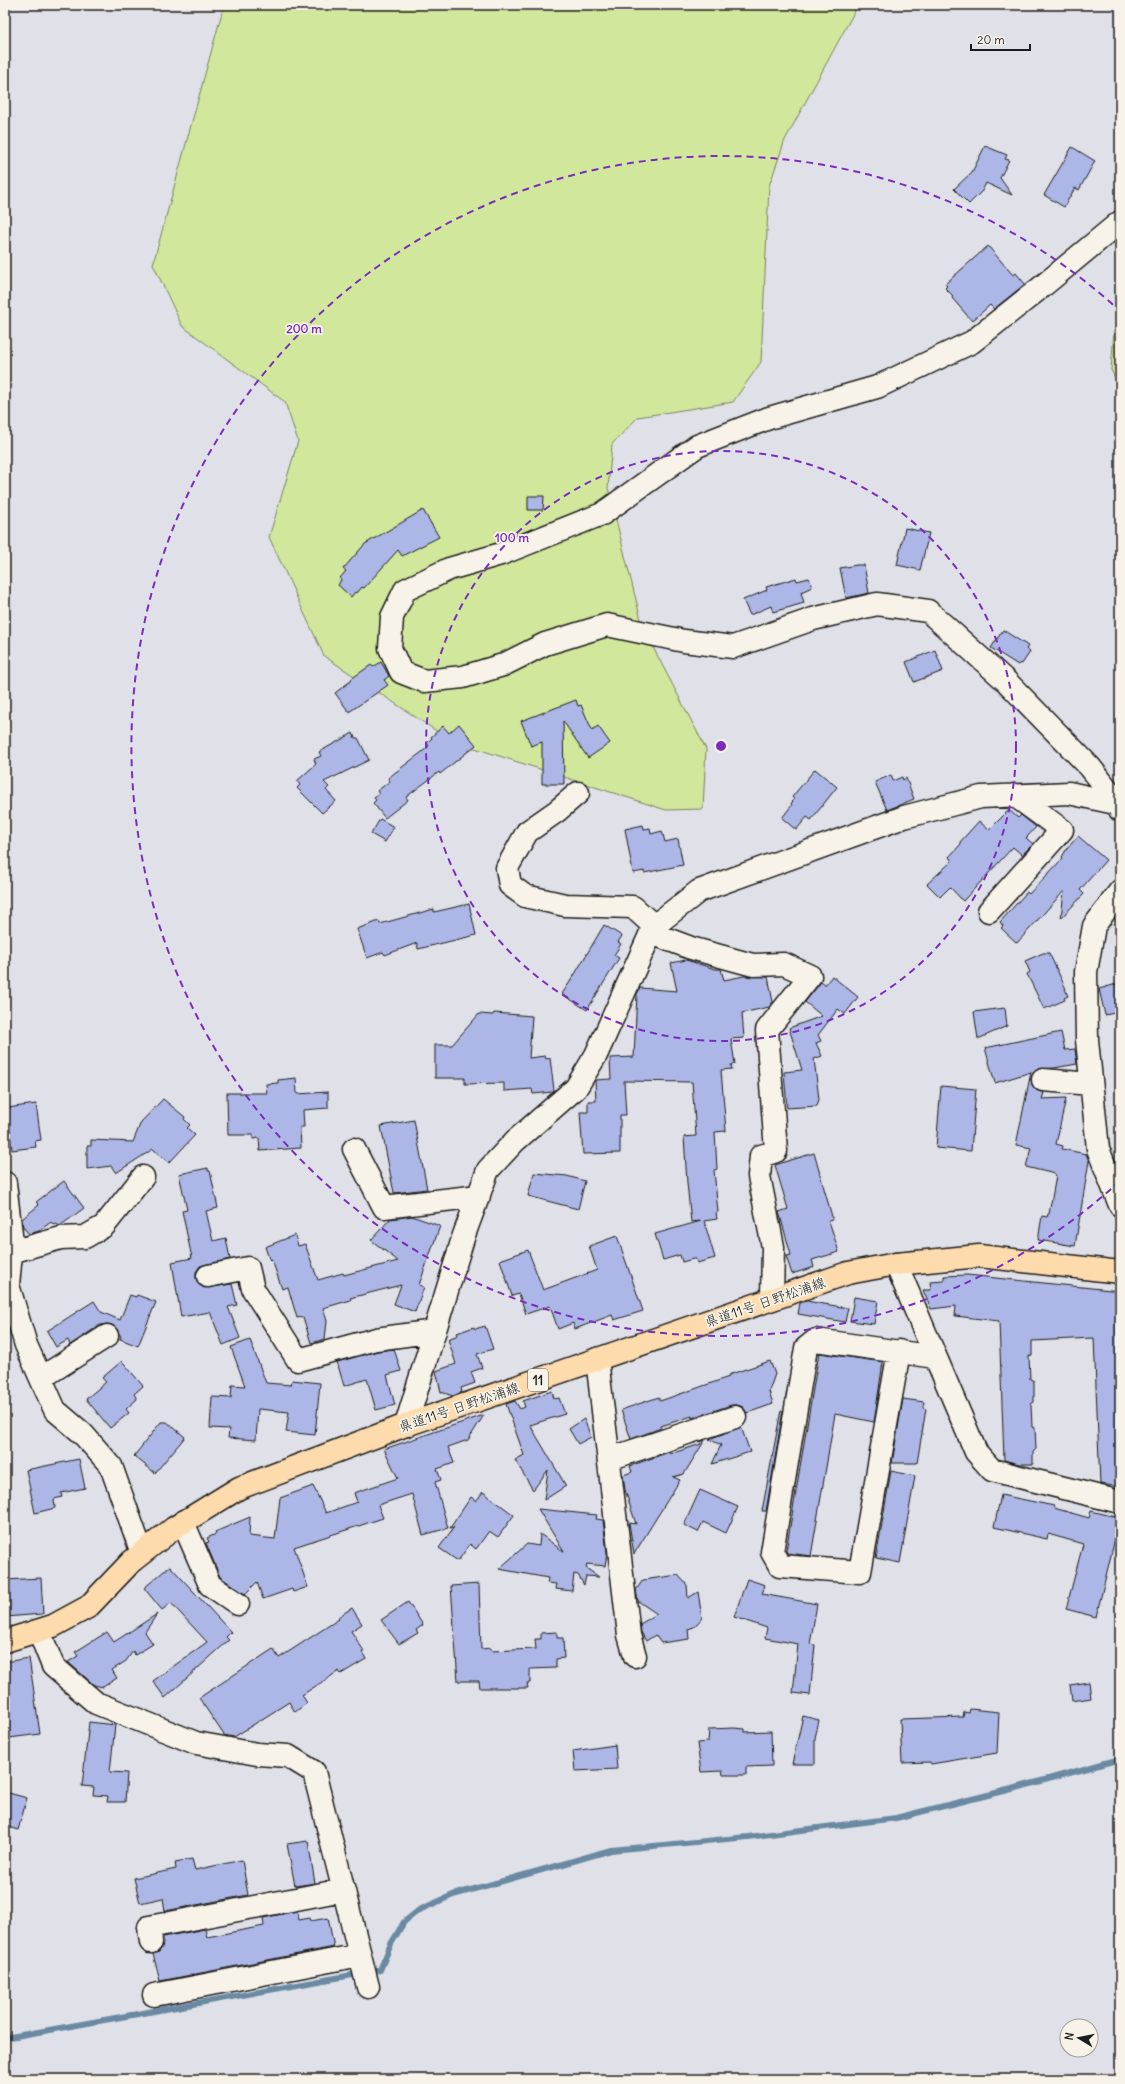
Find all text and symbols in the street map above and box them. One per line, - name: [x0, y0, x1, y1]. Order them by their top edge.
- scale bar: [971, 26, 1030, 52]
- text: 20 m: [977, 32, 1005, 47]
- text: 200 m: [286, 321, 322, 336]
- text: 100 m: [495, 530, 529, 545]
- centre of rings: [714, 739, 728, 753]
- street label: 県道11号 日野松浦線: [702, 1273, 828, 1331]
- road number: 11: [528, 1369, 548, 1391]
- street label: 県道11号 日野松浦線: [396, 1378, 522, 1436]
- north arrow: [1059, 2018, 1099, 2058]
- text: N: [1062, 2031, 1077, 2041]

